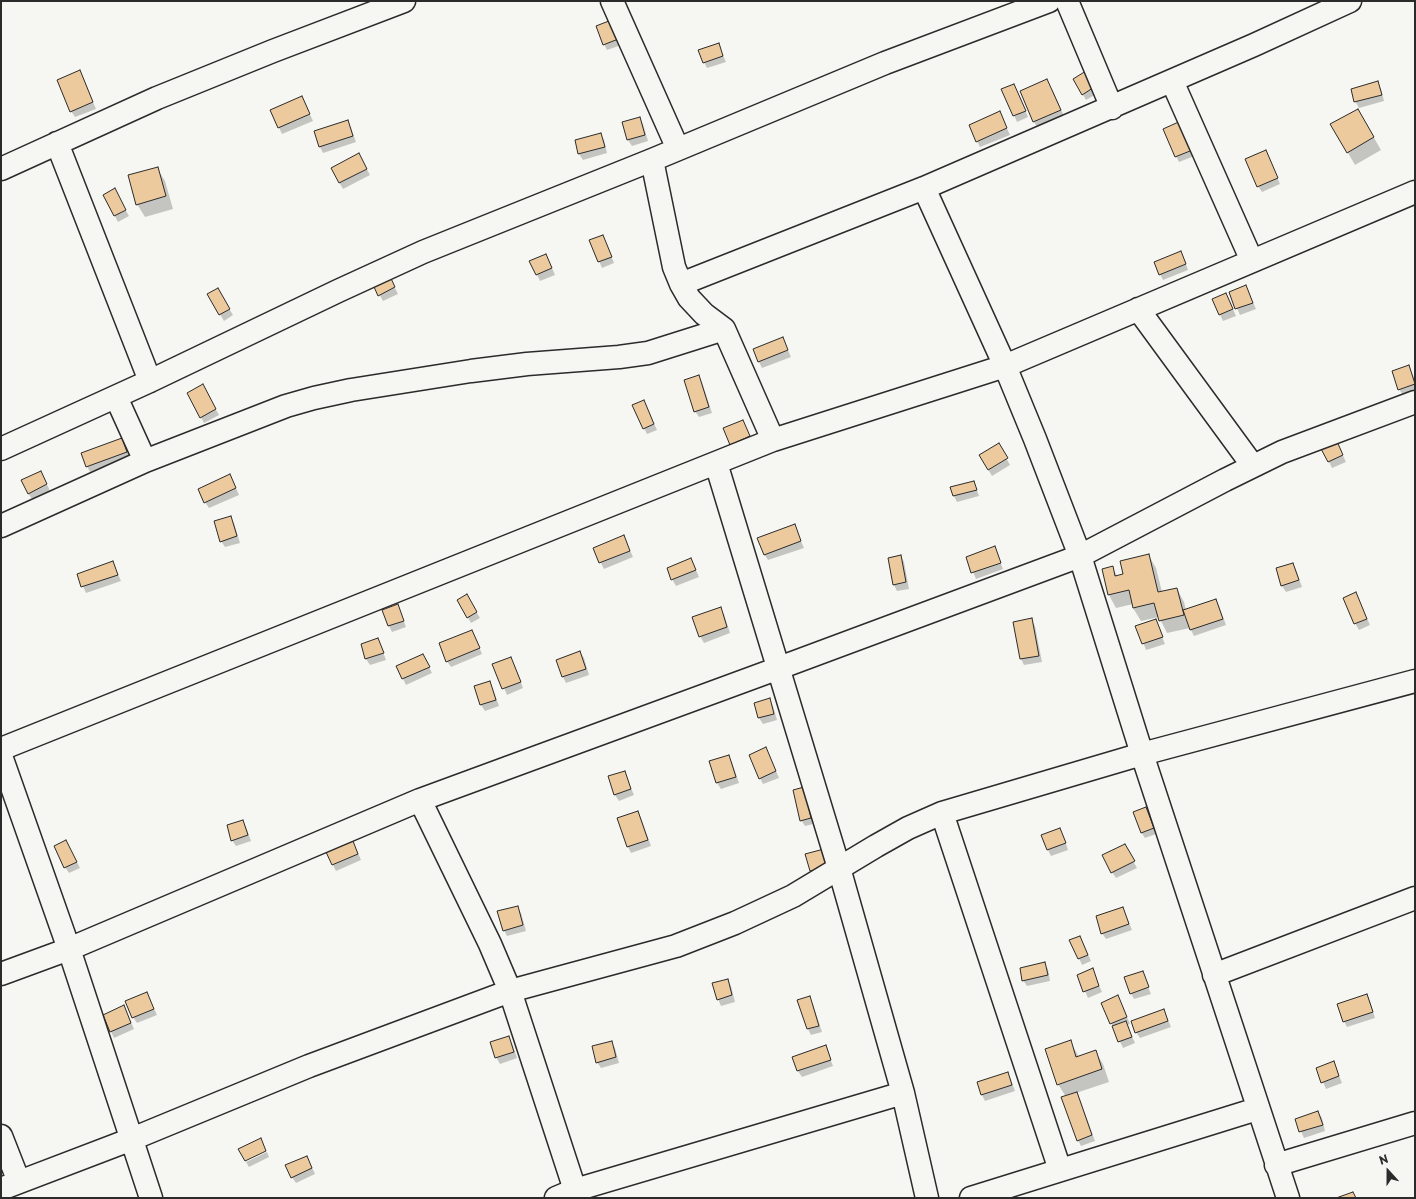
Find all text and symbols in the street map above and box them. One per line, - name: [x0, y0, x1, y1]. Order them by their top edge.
- text: N: [1376, 1150, 1391, 1169]
- north arrow: [1368, 1151, 1408, 1191]

